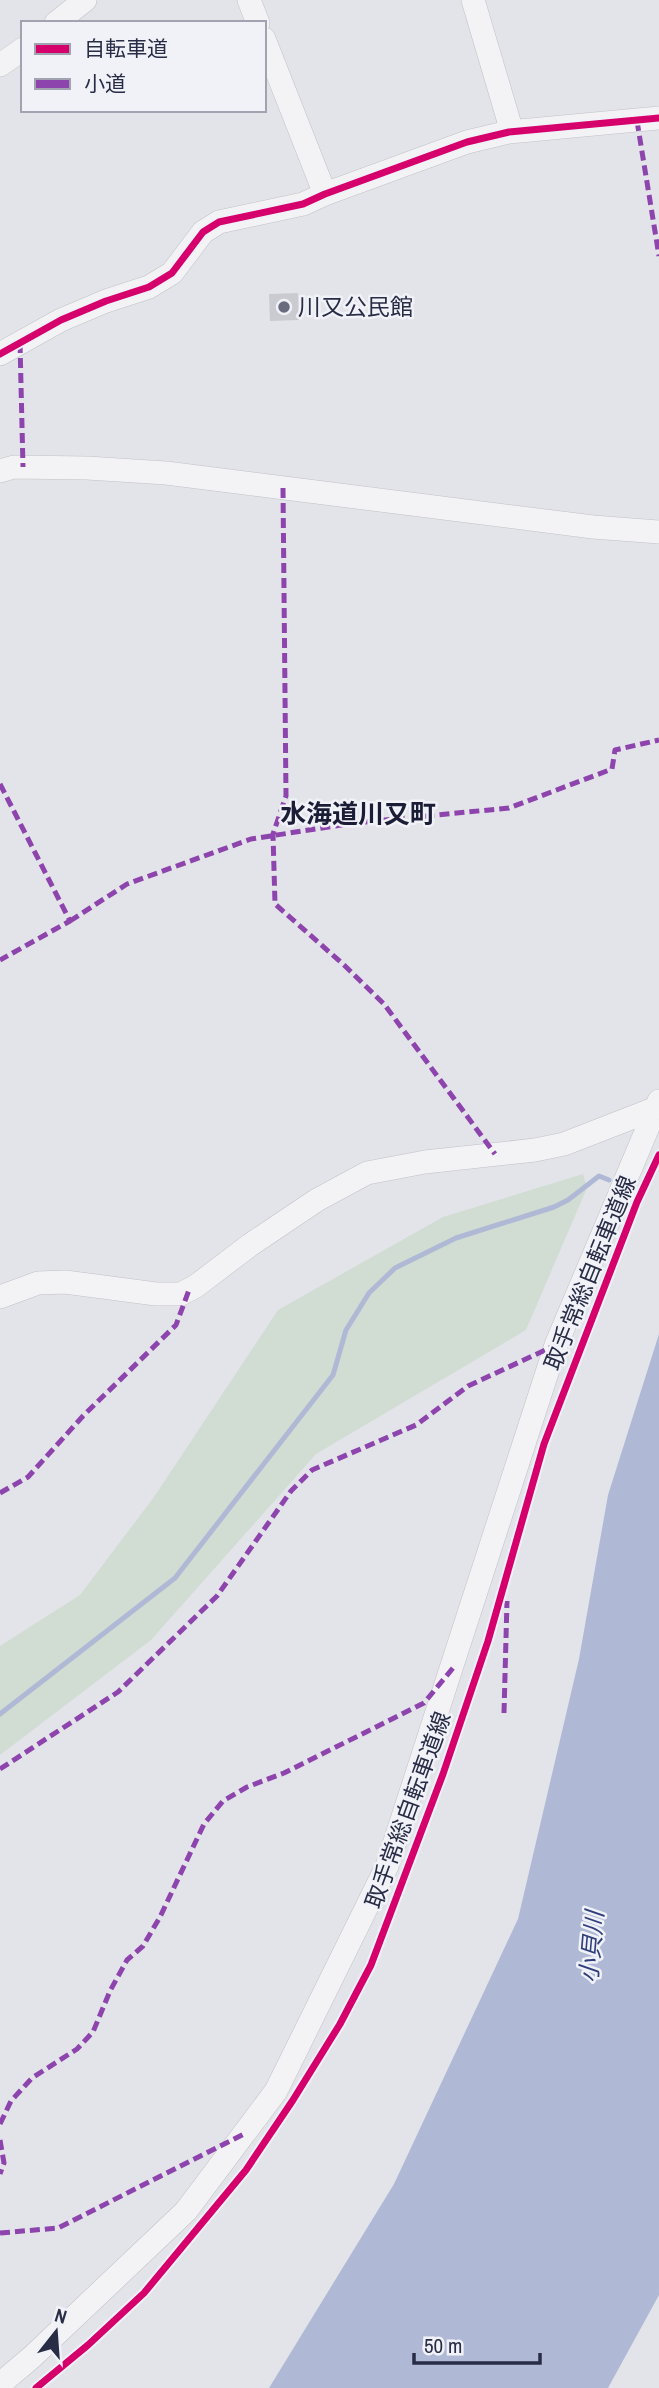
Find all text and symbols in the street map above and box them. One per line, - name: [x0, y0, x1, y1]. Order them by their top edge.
- legend: [21, 21, 266, 112]
- text: 自転車道: [84, 34, 168, 63]
- text: 小道: [84, 69, 126, 98]
- place label: 川又公民館: [298, 291, 413, 322]
- marker: 川又公民館: [276, 299, 292, 315]
- district label: 水海道川又町: [280, 796, 436, 831]
- street label: 取手常総自転車道線: [536, 1171, 643, 1375]
- street label: 取手常総自転車道線: [358, 1707, 457, 1912]
- water label: 小貝川: [572, 1907, 610, 1984]
- north arrow: [21, 2297, 91, 2367]
- text: N: [52, 2302, 70, 2330]
- scale bar: [414, 2322, 540, 2366]
- text: 50 m: [424, 2331, 462, 2360]

